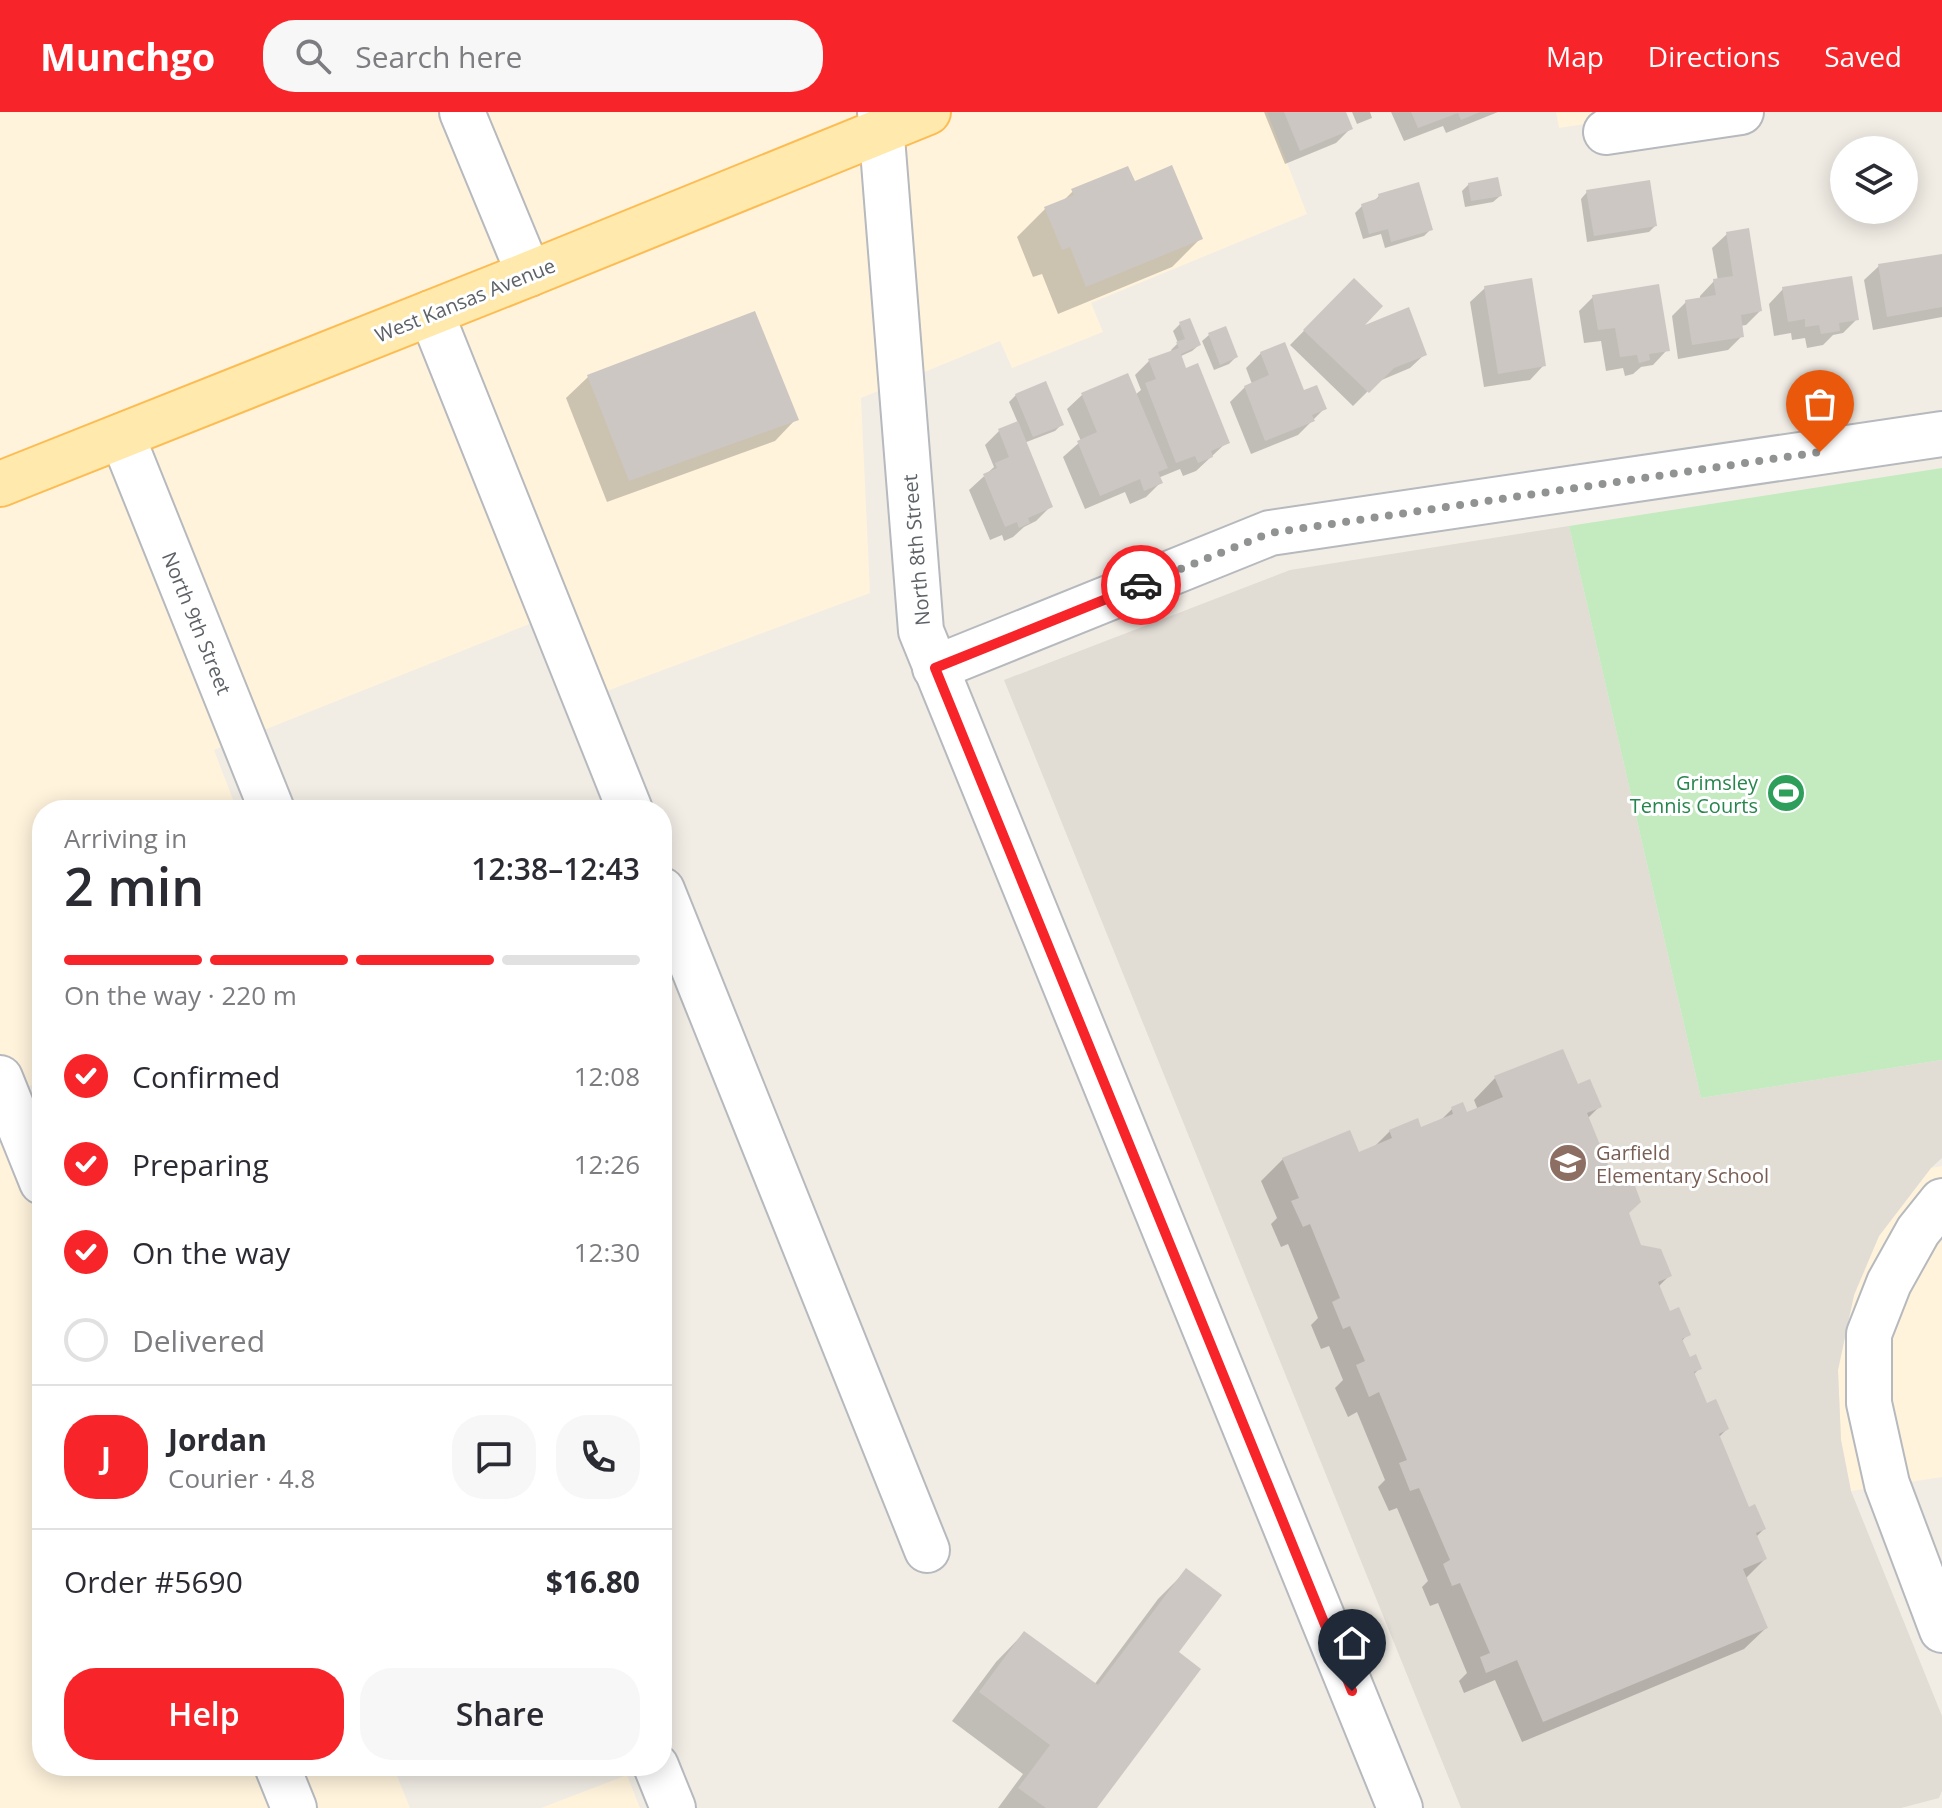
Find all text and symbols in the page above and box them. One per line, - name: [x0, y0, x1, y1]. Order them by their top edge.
- search box: [263, 20, 823, 92]
- text: Munchgo: [40, 30, 215, 82]
- icon: search: [291, 34, 335, 78]
- text: Search here: [355, 36, 522, 77]
- text: Map: [1546, 37, 1604, 75]
- text: Directions: [1648, 37, 1780, 75]
- text: Saved: [1824, 37, 1902, 75]
- map controls: [1830, 136, 1918, 224]
- button: layers: [1830, 136, 1918, 224]
- street label: West Kansas Avenue: [371, 251, 559, 349]
- pin: [1786, 370, 1854, 452]
- icon: bag: [1798, 382, 1842, 426]
- street label: North 8th Street: [896, 473, 936, 627]
- courier: [1101, 545, 1181, 625]
- street label: North 9th Street: [156, 548, 238, 698]
- icon: car: [1119, 563, 1163, 607]
- place label: Grimsley Tennis Courts: [1630, 769, 1759, 819]
- sports icon: Grimsley Tennis Courts: [1765, 772, 1807, 814]
- text: Arriving in: [64, 820, 187, 856]
- text: 12:38–12:43: [471, 848, 640, 889]
- text: 2 min: [64, 850, 204, 921]
- text: On the way · 220 m: [64, 977, 297, 1013]
- icon: check: [64, 1054, 108, 1098]
- text: Confirmed: [132, 1056, 280, 1097]
- text: 12:08: [574, 1058, 640, 1094]
- place label: Garfield Elementary School: [1596, 1139, 1769, 1189]
- icon: check: [64, 1142, 108, 1186]
- school or university icon: Garfield Elementary School: [1547, 1142, 1589, 1184]
- text: Preparing: [132, 1144, 269, 1185]
- text: 12:26: [574, 1146, 640, 1182]
- icon: check: [64, 1230, 108, 1274]
- text: On the way: [132, 1232, 290, 1273]
- text: 12:30: [574, 1234, 640, 1270]
- text: Delivered: [132, 1320, 265, 1361]
- button: chat: [452, 1415, 536, 1499]
- button: phone: [556, 1415, 640, 1499]
- text: Jordan: [168, 1419, 267, 1460]
- text: J: [101, 1437, 111, 1478]
- text: Courier · 4.8: [168, 1460, 315, 1496]
- text: Order #5690: [64, 1561, 243, 1602]
- text: $16.80: [546, 1561, 640, 1602]
- pin: [1318, 1609, 1386, 1691]
- icon: home: [1330, 1621, 1374, 1665]
- button: Help: [64, 1668, 344, 1760]
- button: Share: [360, 1668, 640, 1760]

